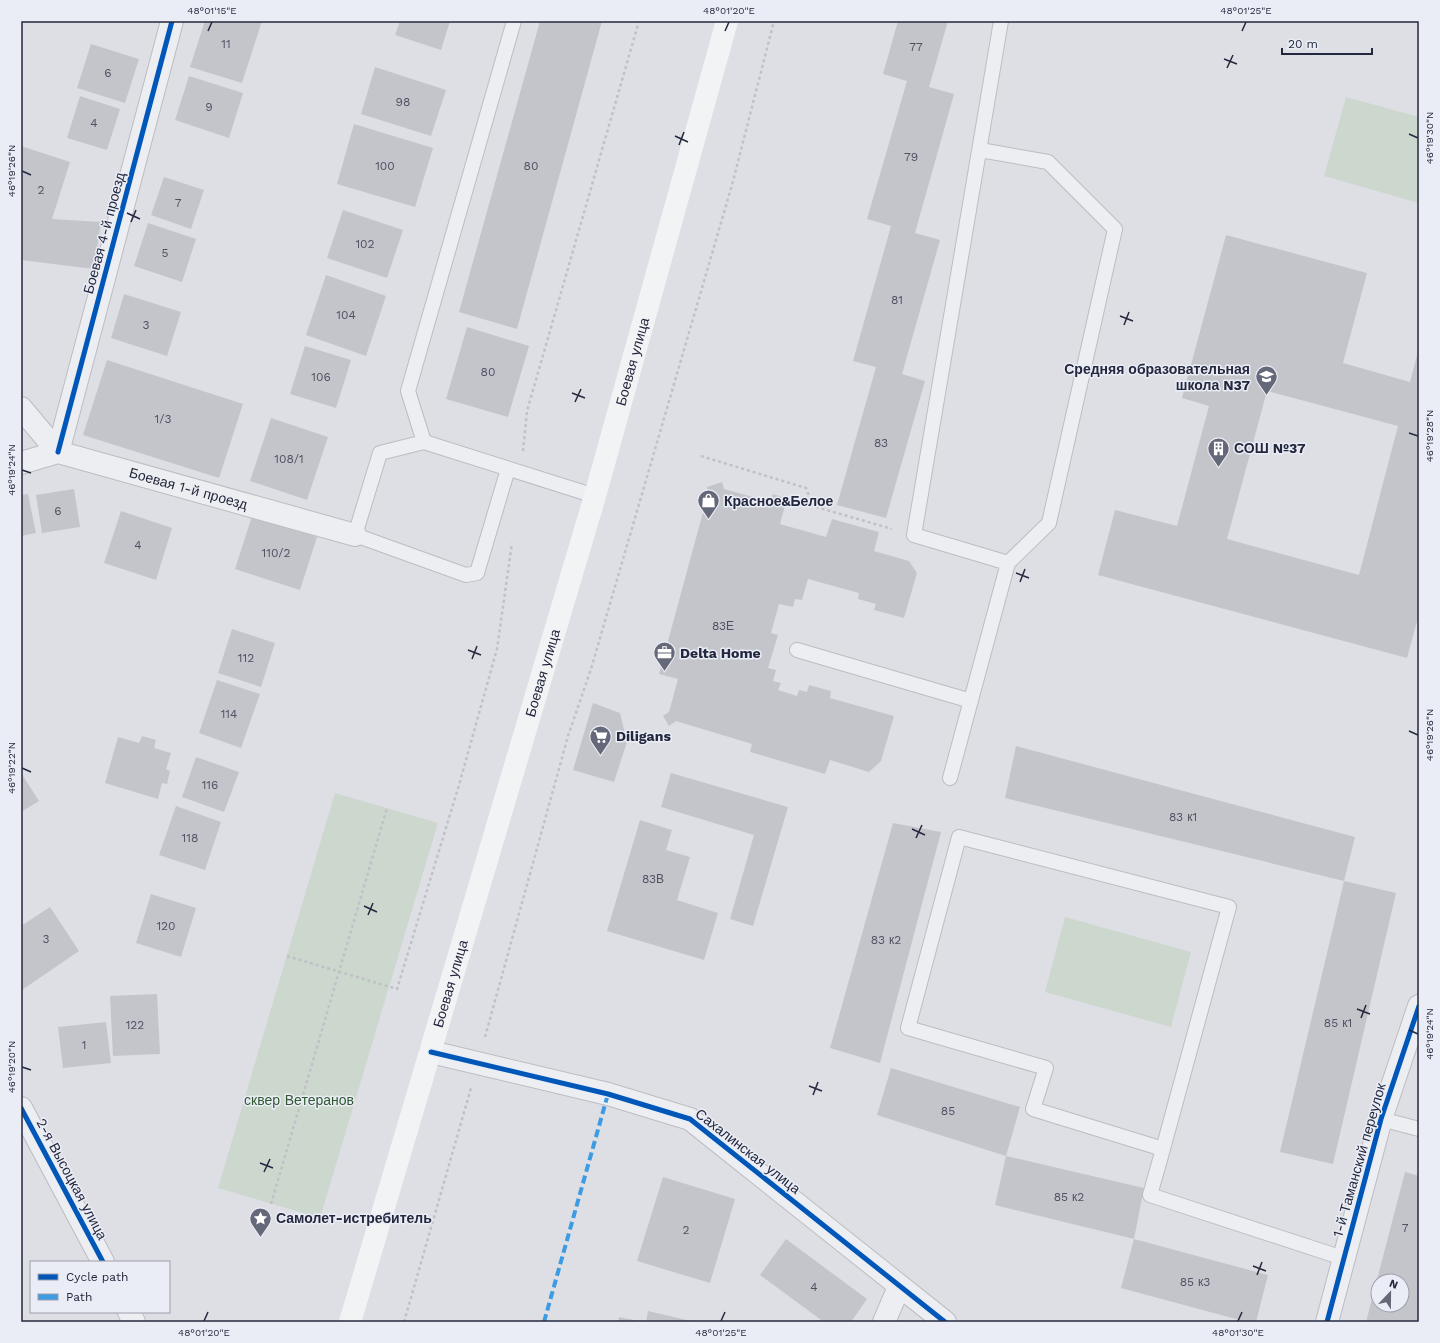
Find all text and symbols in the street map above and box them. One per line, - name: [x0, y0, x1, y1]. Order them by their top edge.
- text: 48°01'15"E: [187, 5, 237, 16]
- text: 48°01'20"E: [703, 5, 755, 16]
- text: 48°01'25"E: [1220, 5, 1272, 16]
- scale bar: [1282, 30, 1372, 56]
- house number: 11: [221, 37, 231, 51]
- text: 20 m: [1288, 37, 1318, 51]
- house number: 77: [909, 40, 923, 54]
- house number: 6: [104, 66, 112, 80]
- house number: 98: [396, 95, 410, 109]
- house number: 9: [205, 100, 213, 114]
- text: 46°19'30"N: [1424, 112, 1435, 164]
- house number: 4: [90, 116, 98, 130]
- text: 46°19'26"N: [6, 145, 17, 197]
- house number: 79: [904, 150, 918, 164]
- house number: 100: [375, 159, 395, 173]
- house number: 80: [524, 159, 538, 173]
- street label: Боевая 4-й проезд: [80, 170, 128, 296]
- house number: 2: [38, 183, 45, 197]
- house number: 7: [175, 196, 182, 210]
- house number: 102: [355, 237, 375, 251]
- house number: 5: [162, 246, 169, 260]
- house number: 81: [891, 293, 903, 307]
- house number: 104: [336, 308, 356, 322]
- street label: Боевая улица: [612, 316, 652, 408]
- house number: 3: [143, 318, 150, 332]
- place label: Средняя образовательная школа N37: [1064, 361, 1250, 393]
- school or university icon: Средняя образовательная школа N37: [1253, 364, 1279, 397]
- house number: 80: [481, 365, 495, 379]
- house number: 106: [311, 370, 331, 384]
- text: 46°19'28"N: [1424, 410, 1435, 462]
- house number: 1/3: [155, 412, 171, 426]
- building icon: СОШ №37: [1206, 435, 1232, 468]
- house number: 83: [874, 436, 888, 450]
- place label: СОШ №37: [1234, 440, 1306, 456]
- text: 46°19'24"N: [6, 444, 17, 496]
- house number: 108/1: [274, 452, 304, 466]
- street label: Боевая 1-й проезд: [127, 464, 249, 513]
- shop icon: Красное&Белое: [696, 488, 722, 521]
- place label: Красное&Белое: [724, 493, 834, 509]
- house number: 6: [54, 504, 62, 518]
- house number: 4: [134, 538, 142, 552]
- house number: 110/2: [262, 546, 290, 560]
- house number: 83Е: [712, 619, 734, 633]
- street label: Боевая улица: [522, 627, 563, 719]
- office icon: Delta Home: [652, 640, 678, 673]
- place label: Delta Home: [680, 645, 761, 661]
- house number: 112: [238, 651, 254, 665]
- house number: 114: [221, 707, 237, 721]
- text: 46°19'26"N: [1424, 709, 1435, 761]
- supermarket icon: Diligans: [587, 723, 613, 756]
- place label: Diligans: [616, 728, 671, 744]
- text: 46°19'22"N: [6, 742, 17, 794]
- house number: 116: [202, 778, 218, 792]
- house number: 83 к1: [1169, 810, 1197, 824]
- house number: 118: [182, 831, 198, 845]
- house number: 83В: [642, 872, 664, 886]
- house number: 120: [156, 919, 176, 933]
- house number: 3: [43, 932, 50, 946]
- house number: 83 к2: [871, 933, 901, 947]
- street label: Боевая улица: [430, 938, 471, 1029]
- text: 46°19'24"N: [1424, 1008, 1435, 1060]
- house number: 85 к1: [1324, 1016, 1352, 1030]
- house number: 122: [126, 1018, 144, 1032]
- house number: 1: [82, 1038, 86, 1052]
- text: 46°19'20"N: [6, 1041, 17, 1093]
- street label: 1-й Таманский переулок: [1329, 1080, 1389, 1239]
- park label: сквер Ветеранов: [244, 1092, 354, 1108]
- house number: 85: [941, 1104, 955, 1118]
- street label: Сахалинская улица: [692, 1105, 804, 1197]
- street label: 2-я Высоцкая улица: [33, 1116, 111, 1242]
- house number: 85 к2: [1054, 1190, 1084, 1204]
- place icon: Самолет-истребитель: [248, 1205, 274, 1238]
- place label: Самолет-истребитель: [276, 1210, 432, 1226]
- house number: 7: [1402, 1221, 1409, 1235]
- house number: 2: [683, 1223, 690, 1237]
- legend: [30, 1261, 170, 1313]
- text: Cycle path: [66, 1270, 128, 1284]
- north arrow: [1370, 1273, 1410, 1313]
- house number: 85 к3: [1180, 1275, 1210, 1289]
- text: N: [1387, 1277, 1400, 1292]
- house number: 4: [810, 1280, 818, 1294]
- text: Path: [66, 1290, 92, 1304]
- text: 48°01'20"E: [178, 1327, 230, 1338]
- text: 48°01'25"E: [695, 1327, 747, 1338]
- text: 48°01'30"E: [1212, 1327, 1264, 1338]

